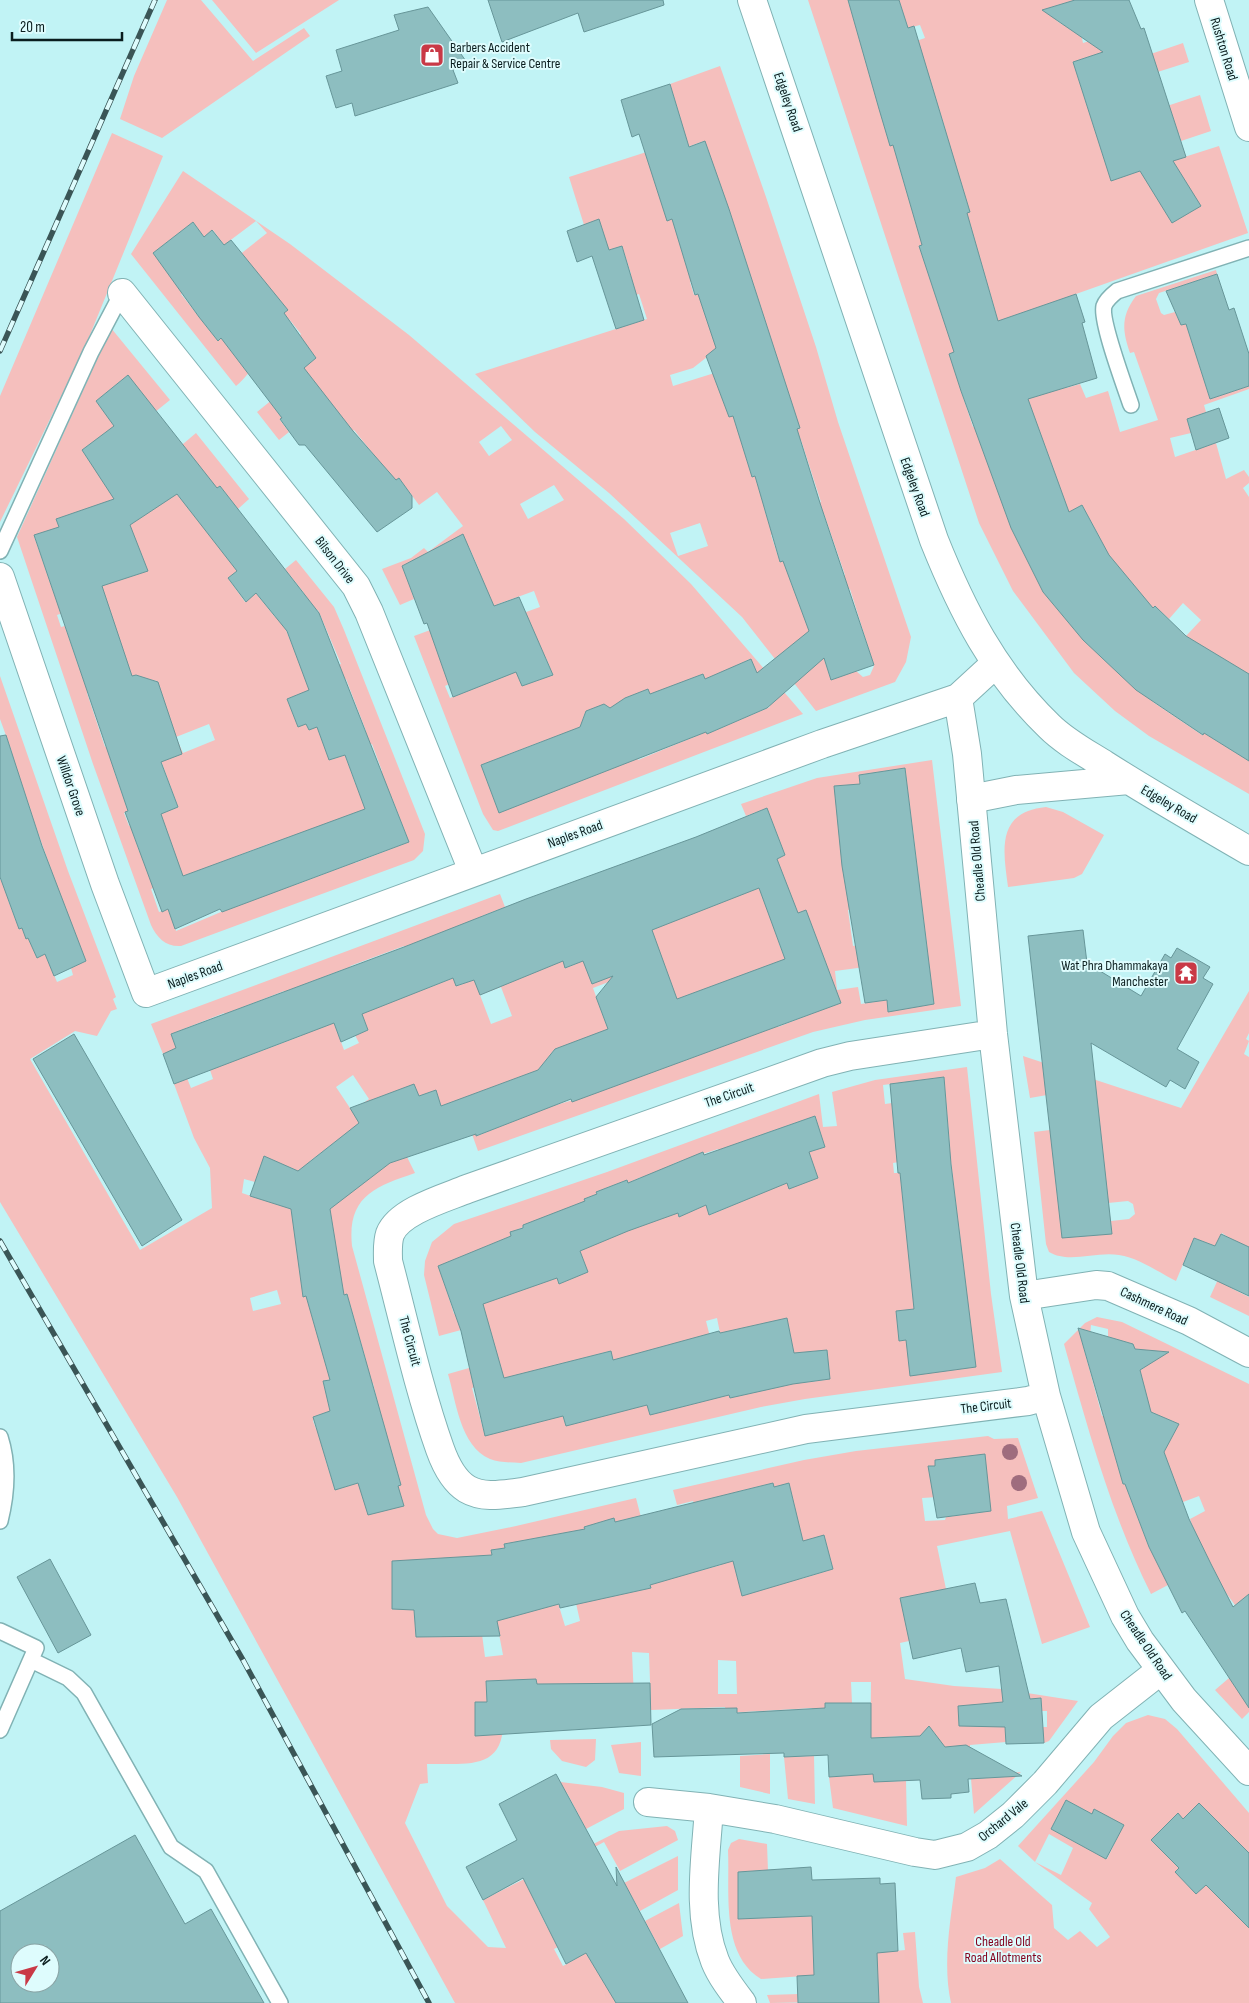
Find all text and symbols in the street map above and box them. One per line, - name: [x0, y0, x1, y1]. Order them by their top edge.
- scale bar: [12, 10, 122, 42]
- street label: Rushton Road: [1206, 15, 1242, 83]
- text: 20 m: [20, 18, 45, 37]
- place label: Barbers Accident Repair & Service Centre: [450, 39, 561, 72]
- shop icon: Barbers Accident Repair & Service Centre: [419, 42, 445, 68]
- street label: Edgeley Road: [770, 70, 806, 134]
- street label: Edgeley Road: [896, 455, 934, 519]
- street label: Bilson Drive: [311, 533, 359, 587]
- street label: Willdor Grove: [53, 754, 89, 818]
- street label: Edgeley Road: [1138, 781, 1200, 827]
- street label: Naples Road: [545, 816, 605, 852]
- street label: Cheadle Old Road: [965, 820, 989, 902]
- street label: Naples Road: [165, 957, 225, 993]
- place label: Wat Phra Dhammakaya Manchester: [1061, 957, 1168, 990]
- temple icon: Wat Phra Dhammakaya Manchester: [1173, 960, 1199, 986]
- street label: The Circuit: [702, 1079, 756, 1111]
- street label: Cheadle Old Road: [1007, 1222, 1033, 1304]
- street label: Cashmere Road: [1118, 1283, 1191, 1329]
- street label: The Circuit: [395, 1314, 425, 1368]
- street label: The Circuit: [960, 1394, 1012, 1418]
- street label: Cheadle Old Road: [1116, 1607, 1176, 1683]
- street label: Orchard Vale: [975, 1795, 1031, 1845]
- park label: Cheadle Old Road Allotments: [965, 1933, 1041, 1966]
- north arrow: [10, 1943, 60, 1993]
- text: N: [36, 1952, 54, 1969]

